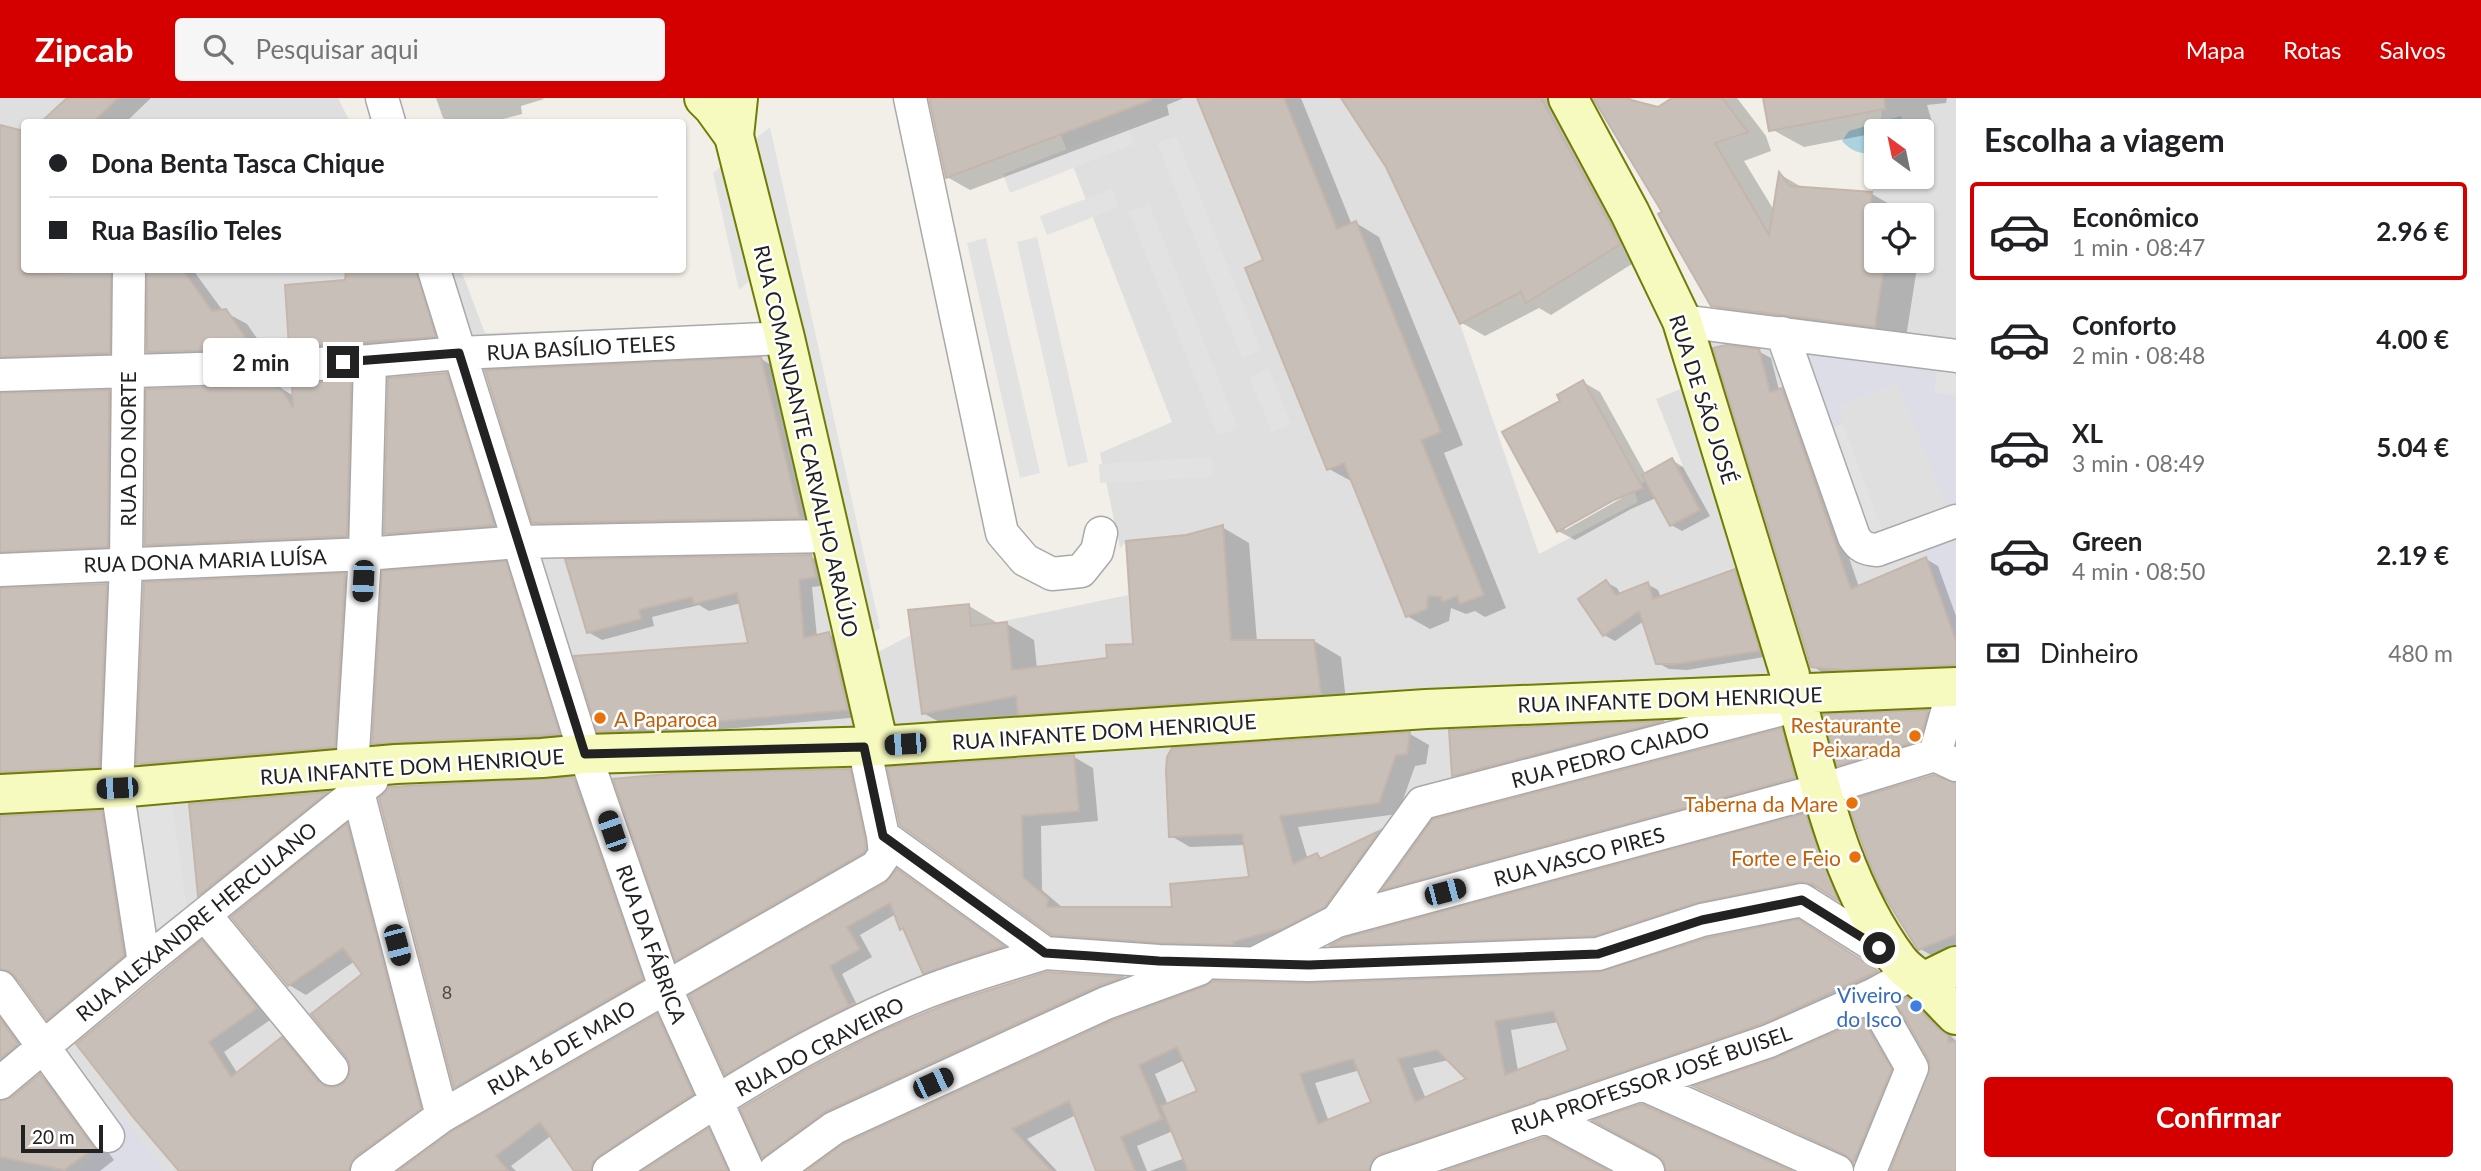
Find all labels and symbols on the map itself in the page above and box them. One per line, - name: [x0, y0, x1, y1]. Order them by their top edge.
- north arrow: [1864, 119, 1934, 189]
- street label: RUA COMANDANTE CARVALHO ARAÚJO: [750, 243, 864, 639]
- street label: RUA DE SÃO JOSÉ: [1665, 311, 1743, 487]
- street label: RUA BASÍLIO TELES: [486, 330, 676, 364]
- callout: 2 min: [203, 338, 318, 386]
- route end: [327, 346, 359, 378]
- street label: RUA DO NORTE: [115, 371, 140, 527]
- street label: RUA DONA MARIA LUÍSA: [83, 543, 328, 577]
- car: [352, 559, 375, 603]
- street label: RUA INFANTE DOM HENRIQUE: [1517, 681, 1823, 717]
- place label: A Paparoca: [614, 706, 717, 731]
- street label: RUA INFANTE DOM HENRIQUE: [951, 708, 1257, 754]
- marker: A Paparoca: [592, 710, 608, 726]
- place label: Restaurante Peixarada: [1791, 712, 1901, 761]
- street label: RUA PEDRO CAIADO: [1508, 716, 1712, 792]
- marker: Restaurante Peixarada: [1907, 728, 1923, 744]
- car: [884, 732, 927, 756]
- street label: RUA INFANTE DOM HENRIQUE: [259, 743, 565, 789]
- car: [96, 776, 139, 800]
- place label: Taberna da Mare: [1684, 791, 1838, 816]
- marker: Taberna da Mare: [1844, 795, 1860, 811]
- car: [596, 808, 629, 854]
- street label: RUA ALEXANDRE HERCULANO: [71, 816, 321, 1026]
- street label: RUA VASCO PIRES: [1491, 821, 1667, 891]
- place label: Forte e Feio: [1731, 845, 1841, 870]
- marker: Forte e Feio: [1847, 849, 1863, 865]
- street label: RUA DA FÁBRICA: [612, 861, 693, 1028]
- car: [1422, 876, 1469, 908]
- car: [382, 922, 413, 968]
- route start: [1863, 932, 1895, 964]
- house number: 8: [442, 981, 452, 1003]
- place label: Viveiro do Isco: [1837, 982, 1902, 1031]
- street label: RUA DO CRAVEIRO: [730, 991, 908, 1101]
- street label: RUA 16 DE MAIO: [483, 995, 639, 1099]
- marker: Viveiro do Isco: [1908, 998, 1924, 1014]
- street label: RUA PROFESSOR JOSÉ BUISEL: [1508, 1019, 1795, 1139]
- car: [910, 1065, 957, 1101]
- scale bar: [21, 1122, 103, 1154]

